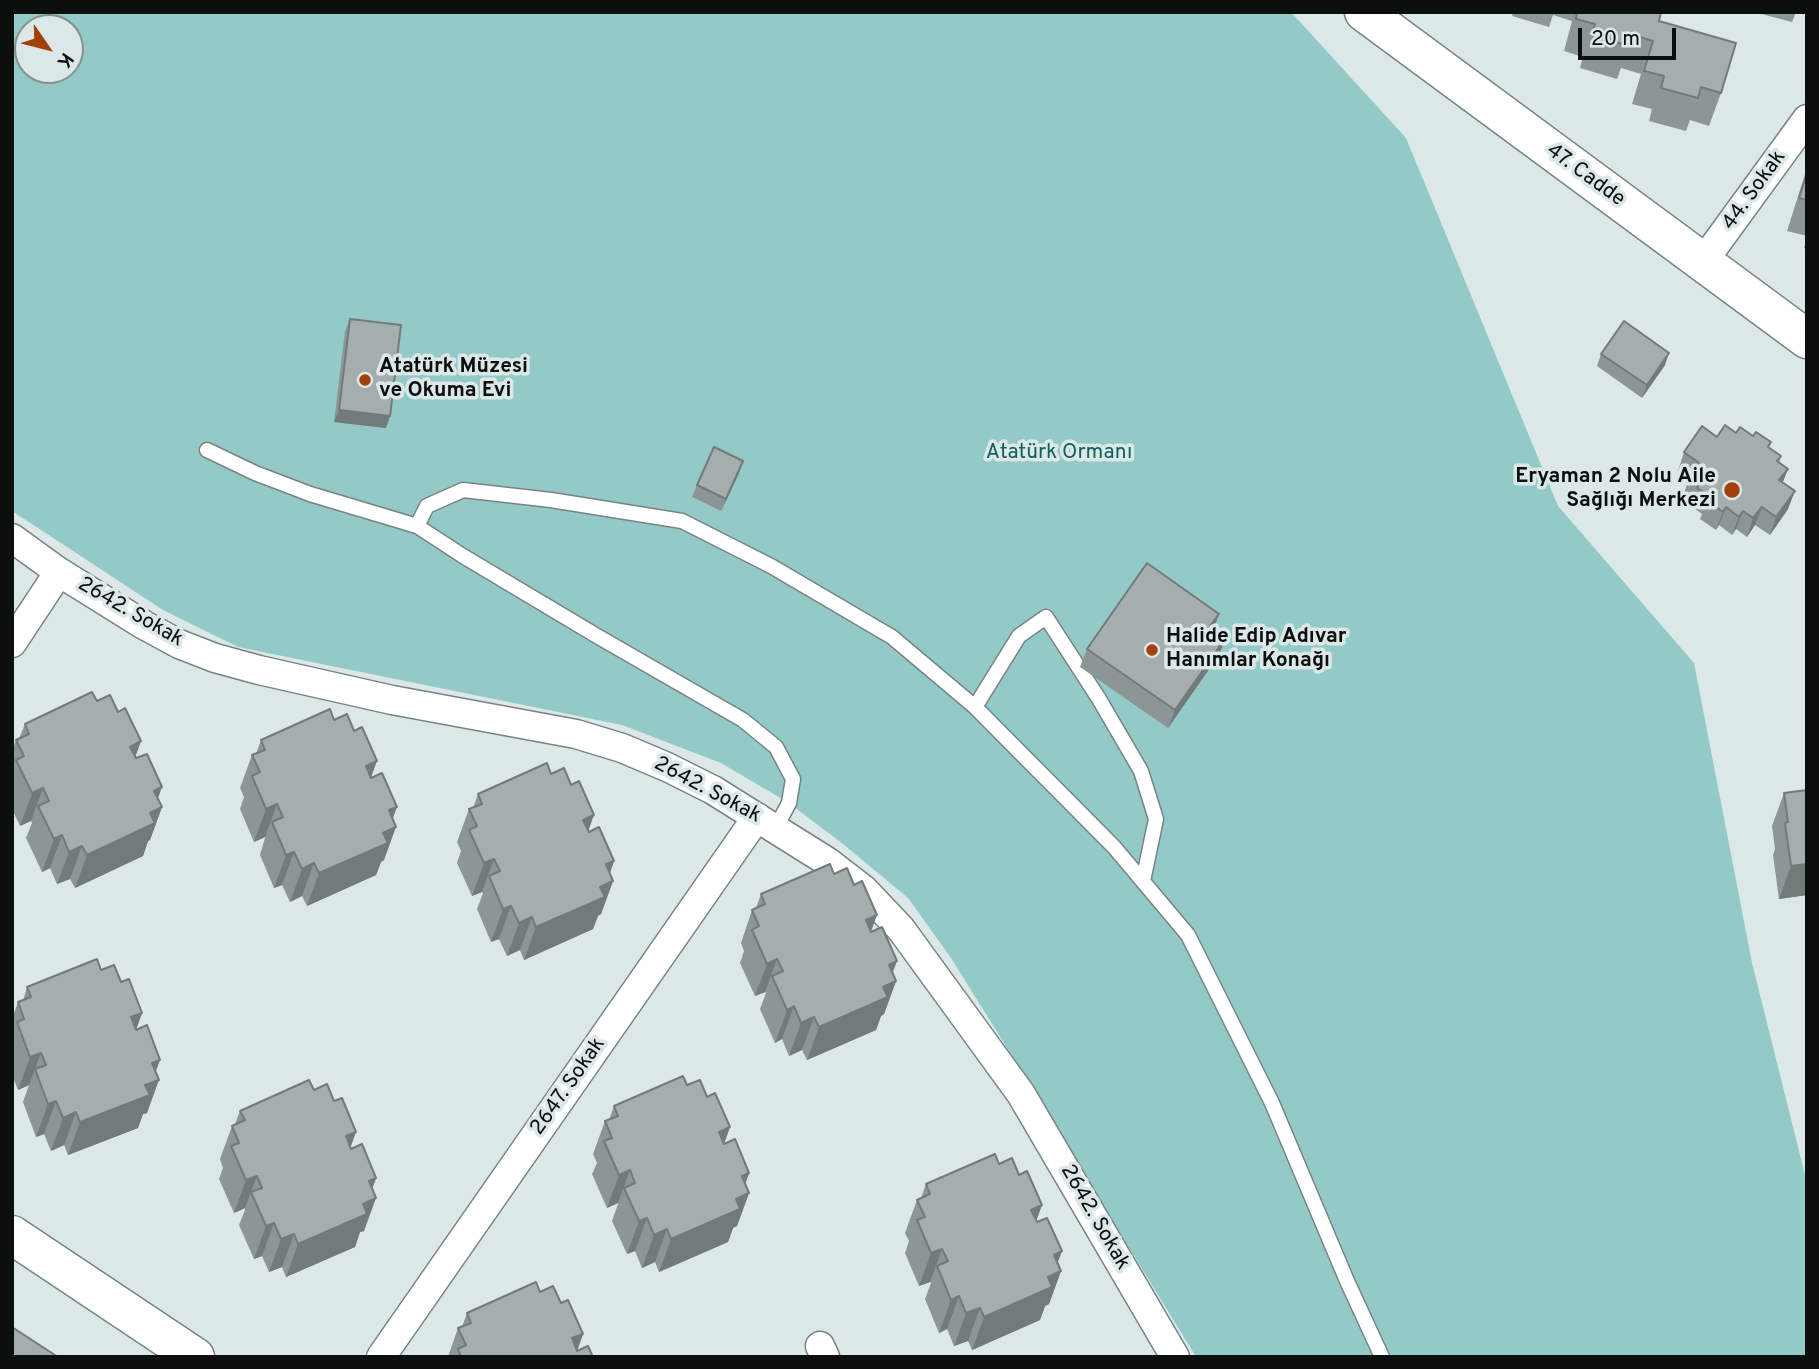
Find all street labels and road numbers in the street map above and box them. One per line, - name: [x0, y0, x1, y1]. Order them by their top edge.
- street label: 47. Cadde: [1541, 139, 1629, 213]
- street label: 44. Sokak: [1718, 146, 1792, 236]
- street label: 2642. Sokak: [73, 573, 187, 653]
- street label: 2642. Sokak: [649, 752, 765, 830]
- street label: 2647. Sokak: [526, 1033, 612, 1141]
- street label: 2642. Sokak: [1054, 1161, 1134, 1275]

